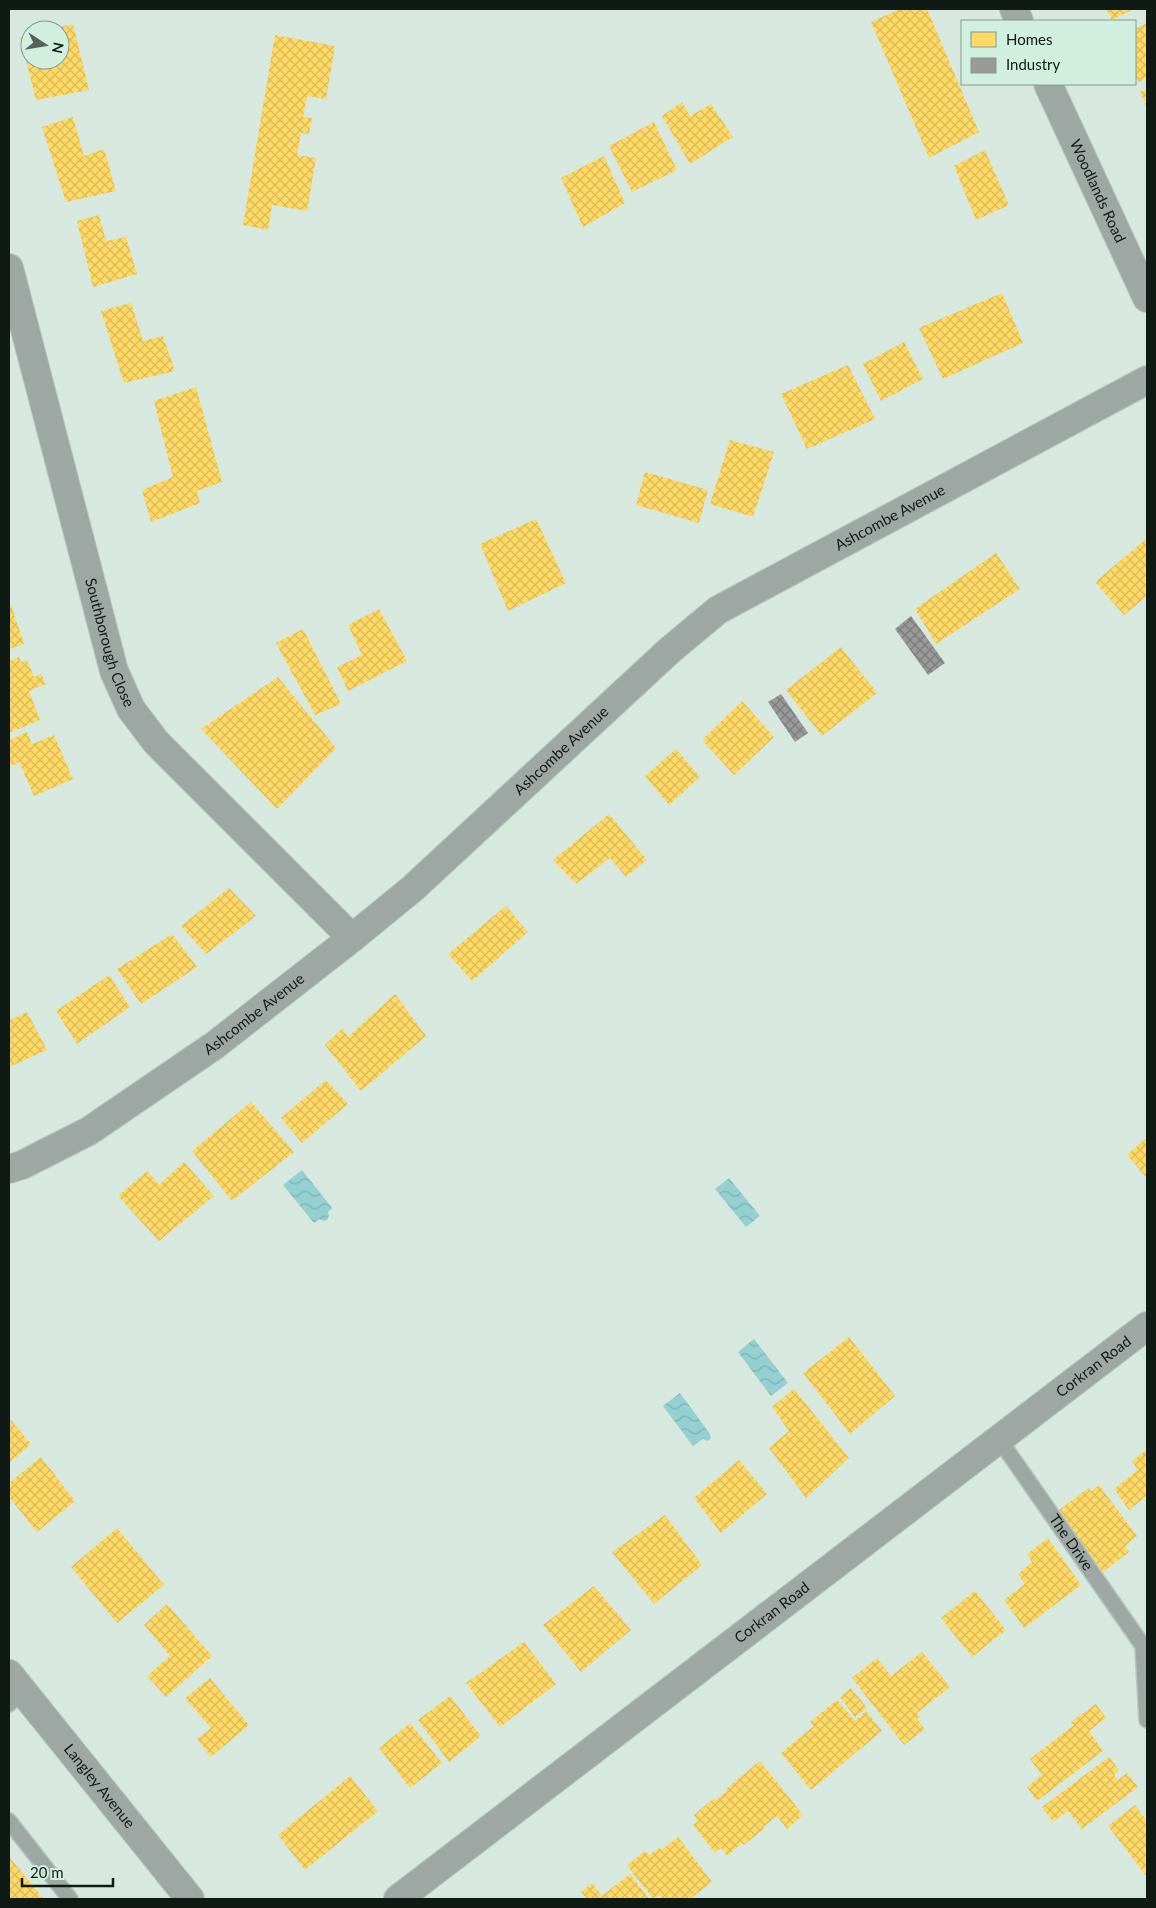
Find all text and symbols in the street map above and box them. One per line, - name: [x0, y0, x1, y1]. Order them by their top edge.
- north arrow: [20, 20, 70, 70]
- legend: [961, 20, 1136, 85]
- text: Homes: [1006, 30, 1052, 48]
- text: N: [49, 41, 68, 55]
- text: Industry: [1006, 55, 1061, 73]
- street label: Woodlands Road: [1067, 136, 1130, 245]
- street label: Ashcombe Avenue: [831, 480, 948, 554]
- street label: Southborough Close: [82, 576, 139, 710]
- street label: Ashcombe Avenue: [510, 702, 612, 798]
- street label: Ashcombe Avenue: [200, 969, 307, 1058]
- street label: Corkran Road: [1052, 1332, 1134, 1400]
- street label: The Drive: [1046, 1510, 1098, 1574]
- street label: Corkran Road: [730, 1578, 813, 1646]
- street label: Langley Avenue: [61, 1740, 139, 1831]
- scale bar: [22, 1856, 114, 1888]
- text: 20 m: [30, 1863, 64, 1881]

